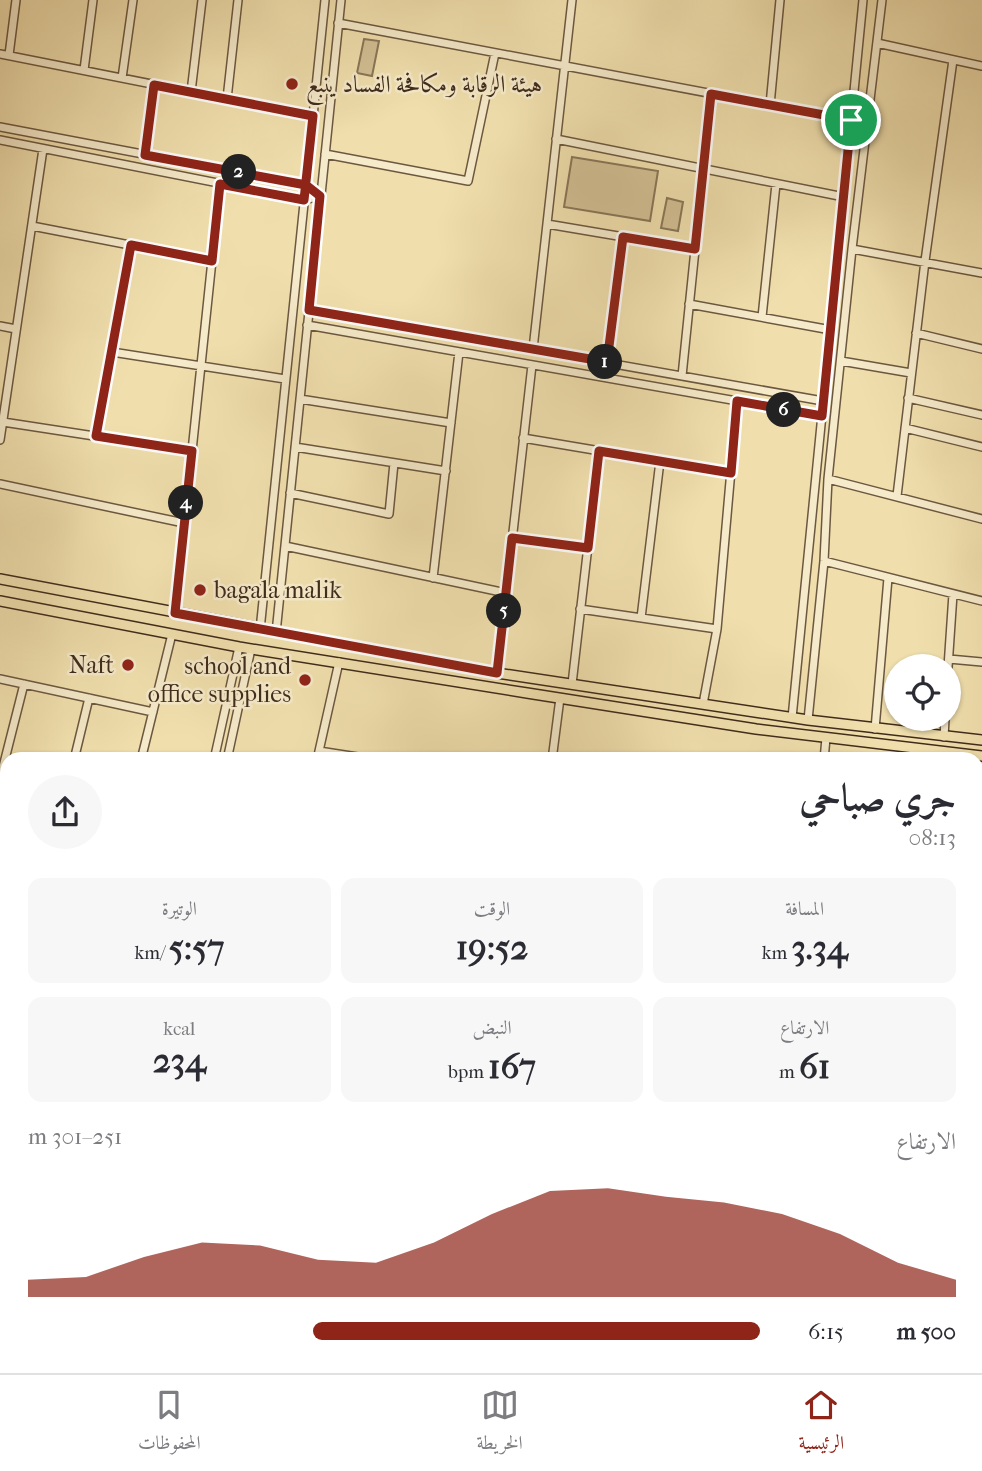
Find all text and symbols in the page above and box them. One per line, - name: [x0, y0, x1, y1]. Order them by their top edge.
- place label: هيئة الرقابة ومكافحة الفساد ينبع: [306, 70, 542, 106]
- marker: هيئة الرقابة ومكافحة الفساد ينبع: [284, 76, 300, 92]
- pin: [821, 90, 881, 150]
- icon: arrive: [832, 101, 870, 139]
- pin: 2: [222, 154, 256, 190]
- text: 2: [234, 160, 243, 182]
- pin: 1: [588, 344, 622, 380]
- text: 1: [601, 350, 608, 372]
- pin: 6: [766, 392, 802, 428]
- text: 6: [778, 398, 789, 420]
- pin: 4: [168, 486, 204, 520]
- text: 4: [180, 491, 191, 513]
- place label: bagala malik: [213, 576, 342, 604]
- marker: bagala malik: [192, 582, 208, 598]
- pin: 5: [486, 594, 522, 628]
- text: 5: [499, 599, 508, 621]
- place label: Naft: [69, 651, 114, 679]
- place label: school and office supplies: [148, 652, 292, 708]
- map controls: [884, 654, 961, 731]
- button: locate: [884, 654, 961, 731]
- marker: Naft: [120, 657, 136, 673]
- marker: school and office supplies: [297, 672, 313, 688]
- button: share: [28, 775, 102, 849]
- text: جري صباحي: [799, 775, 956, 820]
- text: 08:13: [909, 824, 956, 851]
- text: الوتيرة: [162, 898, 197, 920]
- text: الوقت: [474, 898, 510, 920]
- text: المسافة: [785, 898, 824, 920]
- text: 5:57: [169, 927, 224, 968]
- text: 19:52: [456, 927, 528, 968]
- text: 3.34: [791, 927, 848, 968]
- text: /km: [134, 942, 169, 964]
- text: km: [762, 942, 791, 964]
- text: النبض: [472, 1017, 512, 1039]
- text: الارتفاع: [780, 1017, 829, 1039]
- text: kcal: [163, 1018, 195, 1040]
- text: 234: [153, 1040, 206, 1081]
- text: 167: [488, 1046, 536, 1087]
- text: 61: [799, 1046, 830, 1087]
- text: bpm: [448, 1061, 488, 1083]
- text: m: [779, 1061, 799, 1083]
- text: 251–301 m: [28, 1123, 122, 1150]
- text: الارتفاع: [896, 1128, 956, 1155]
- text: 6:15: [808, 1318, 844, 1345]
- text: 500 m: [897, 1318, 956, 1345]
- tab: المحفوظات: [138, 1386, 201, 1461]
- tab: الخريطة: [476, 1386, 523, 1461]
- tab: الرئيسية: [798, 1386, 844, 1461]

